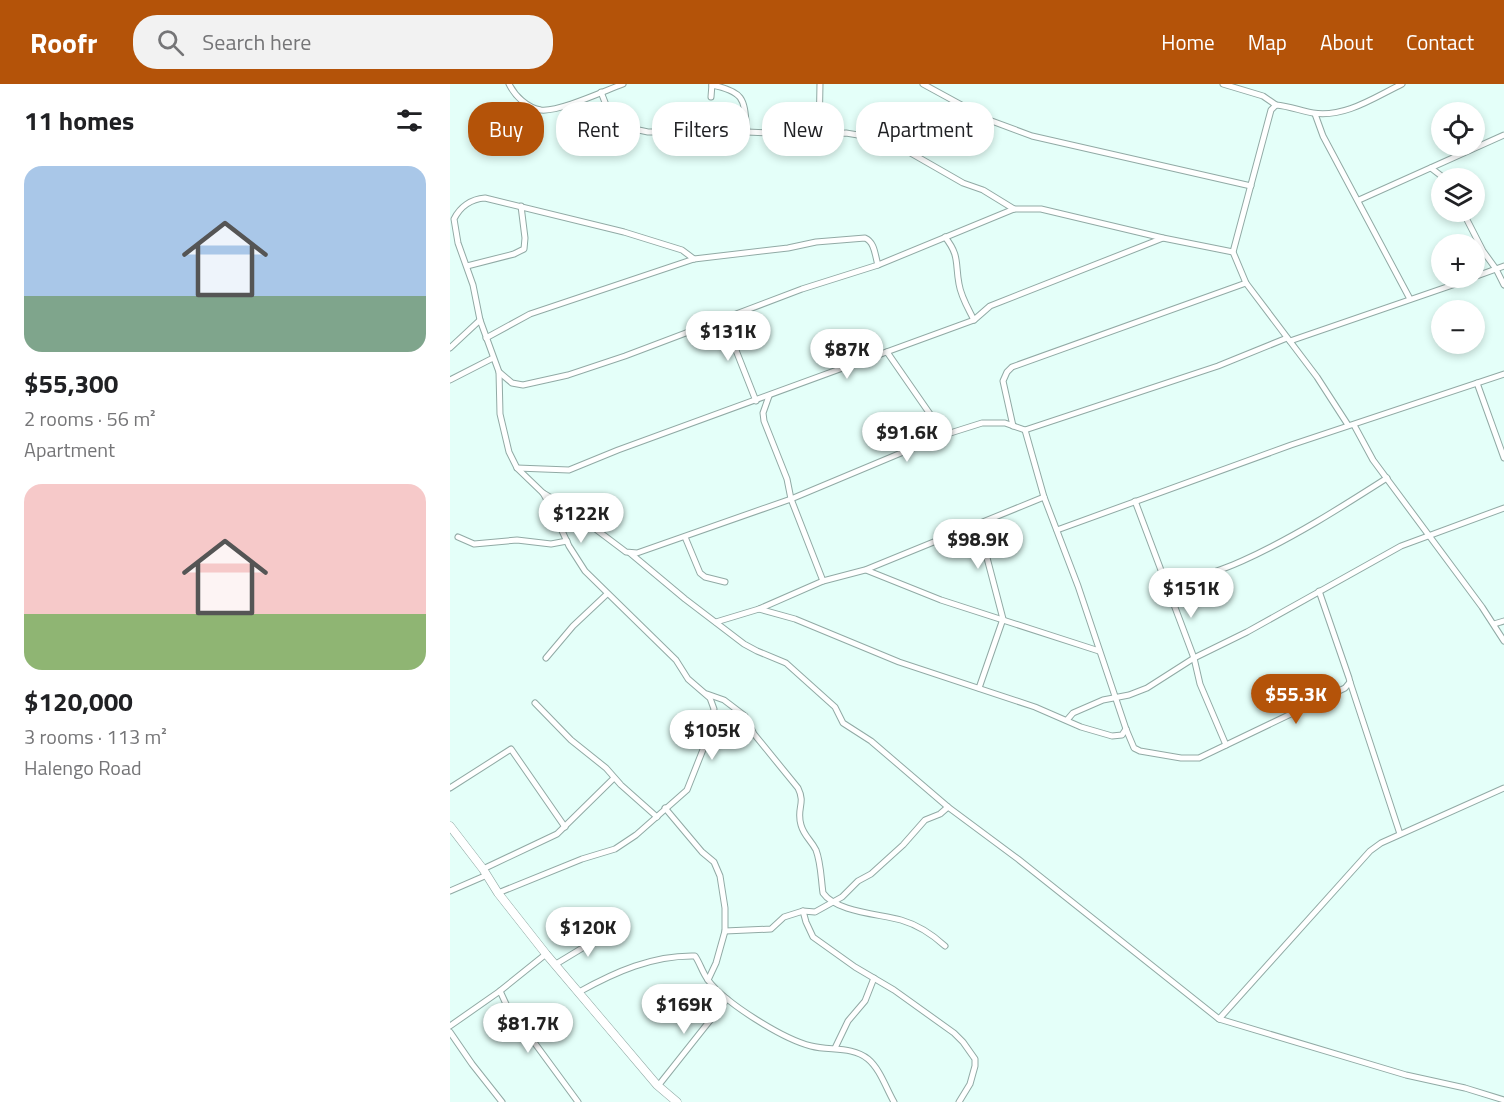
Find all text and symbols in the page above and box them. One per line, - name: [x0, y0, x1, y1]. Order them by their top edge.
- search box: [133, 15, 553, 69]
- text: Roofr: [30, 21, 97, 64]
- text: Search here: [202, 25, 311, 59]
- icon: search: [154, 26, 187, 59]
- text: Home: [1161, 26, 1215, 58]
- text: Map: [1248, 26, 1287, 58]
- text: About: [1320, 26, 1373, 58]
- text: Contact: [1406, 26, 1474, 58]
- text: 11 homes: [24, 101, 134, 140]
- chip: Buy: [468, 102, 544, 156]
- chip: Rent: [556, 102, 640, 156]
- chip: Filters: [652, 102, 750, 156]
- chip: New: [762, 102, 844, 156]
- chip: Apartment: [856, 102, 994, 156]
- map controls: [1431, 102, 1485, 354]
- button: locate: [1431, 102, 1485, 156]
- icon: filters: [393, 104, 426, 137]
- button: layers: [1431, 168, 1485, 222]
- icon: home: [171, 205, 279, 313]
- button: +: [1431, 234, 1485, 288]
- button: −: [1431, 300, 1485, 354]
- pin: $131K: [686, 311, 770, 362]
- text: $131K: [700, 315, 756, 346]
- pin: $87K: [811, 329, 883, 380]
- text: $87K: [824, 333, 870, 364]
- text: $55,300: [24, 364, 118, 403]
- text: 2 rooms · 56 m²: [24, 403, 156, 434]
- pin: $91.6K: [858, 412, 956, 463]
- text: $91.6K: [876, 416, 938, 447]
- text: Apartment: [24, 434, 115, 465]
- pin: $122K: [539, 493, 623, 544]
- text: $122K: [553, 497, 609, 528]
- pin: $98.9K: [929, 519, 1027, 570]
- icon: home: [171, 523, 279, 631]
- text: $98.9K: [947, 523, 1009, 554]
- pin: $151K: [1149, 568, 1233, 619]
- text: $151K: [1163, 572, 1219, 603]
- pin: $55.3K: [1247, 674, 1345, 725]
- text: $55.3K: [1265, 678, 1327, 709]
- text: $120,000: [24, 682, 133, 721]
- pin: $105K: [670, 710, 754, 761]
- text: $105K: [684, 714, 740, 745]
- text: 3 rooms · 113 m²: [24, 721, 167, 752]
- text: Halengo Road: [24, 752, 142, 783]
- pin: $120K: [546, 907, 630, 958]
- text: $120K: [560, 911, 616, 942]
- pin: $169K: [642, 984, 726, 1035]
- text: $169K: [656, 988, 712, 1019]
- pin: $81.7K: [479, 1003, 577, 1054]
- text: $81.7K: [497, 1007, 559, 1038]

